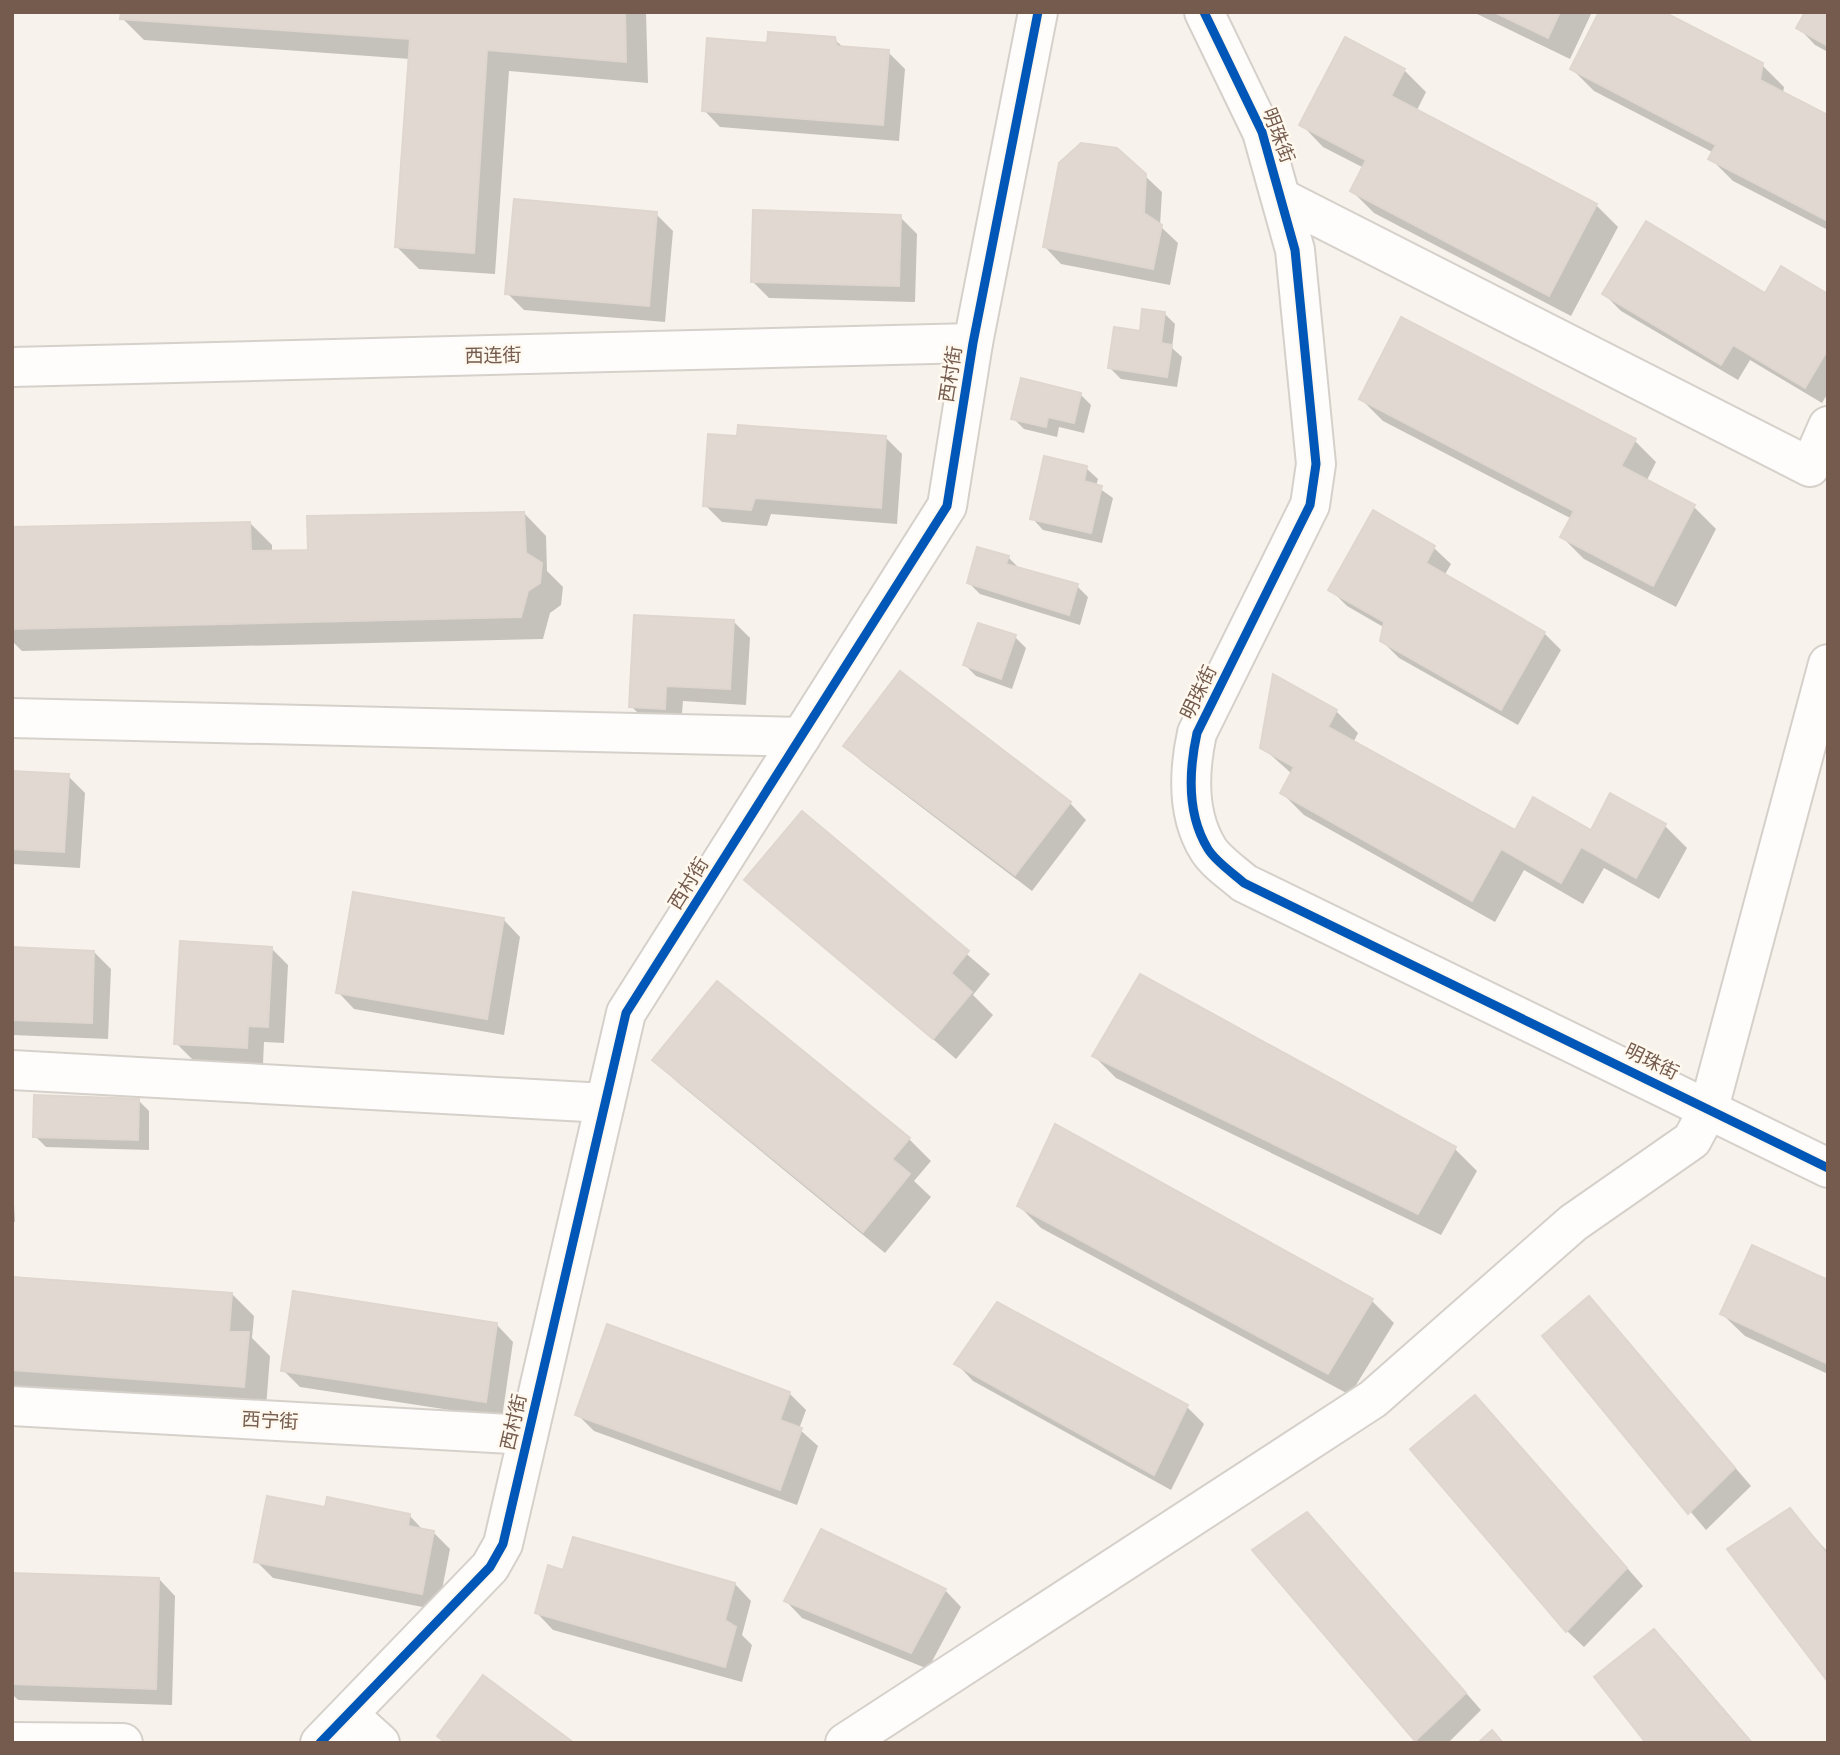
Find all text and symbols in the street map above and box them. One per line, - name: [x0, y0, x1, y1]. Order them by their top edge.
- street label: 明珠街: [1258, 104, 1300, 166]
- street label: 西连街: [464, 343, 522, 367]
- street label: 西村街: [934, 344, 966, 404]
- street label: 明珠街: [1175, 661, 1221, 723]
- street label: 西村街: [663, 852, 713, 914]
- street label: 明珠街: [1621, 1038, 1683, 1084]
- street label: 西村街: [495, 1392, 531, 1452]
- street label: 西宁街: [241, 1407, 299, 1433]

